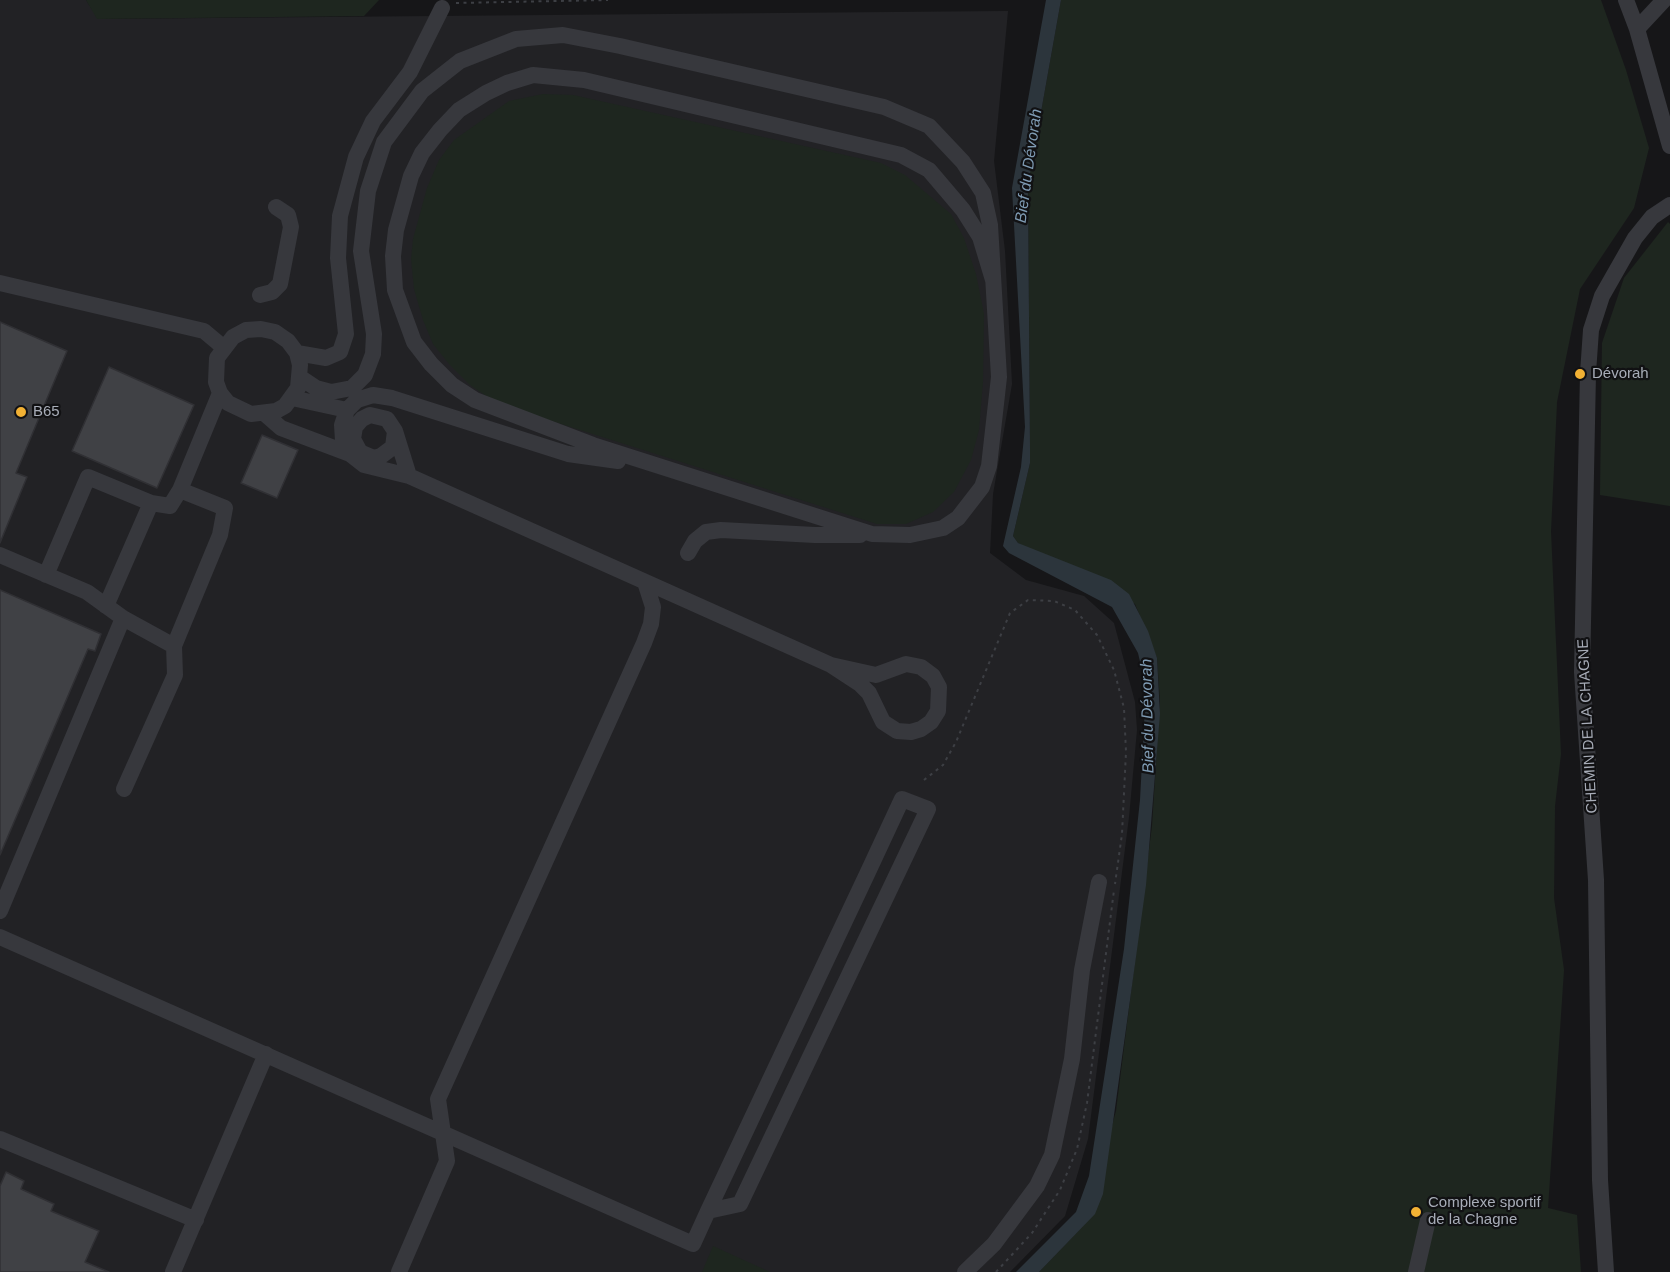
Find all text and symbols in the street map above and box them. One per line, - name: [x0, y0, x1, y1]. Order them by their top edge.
- water label: Bief du Dévorah: [1012, 108, 1046, 224]
- place label: Dévorah: [1592, 365, 1649, 383]
- marker: Dévorah: [1573, 367, 1587, 381]
- place label: B65: [33, 403, 60, 421]
- marker: B65: [14, 405, 28, 419]
- street label: CHEMIN DE LA CHAGNE: [1574, 638, 1602, 814]
- water label: Bief du Dévorah: [1137, 658, 1159, 774]
- place label: Complexe sportif de la Chagne: [1428, 1194, 1541, 1229]
- marker: Complexe sportif de la Chagne: [1409, 1205, 1423, 1219]

